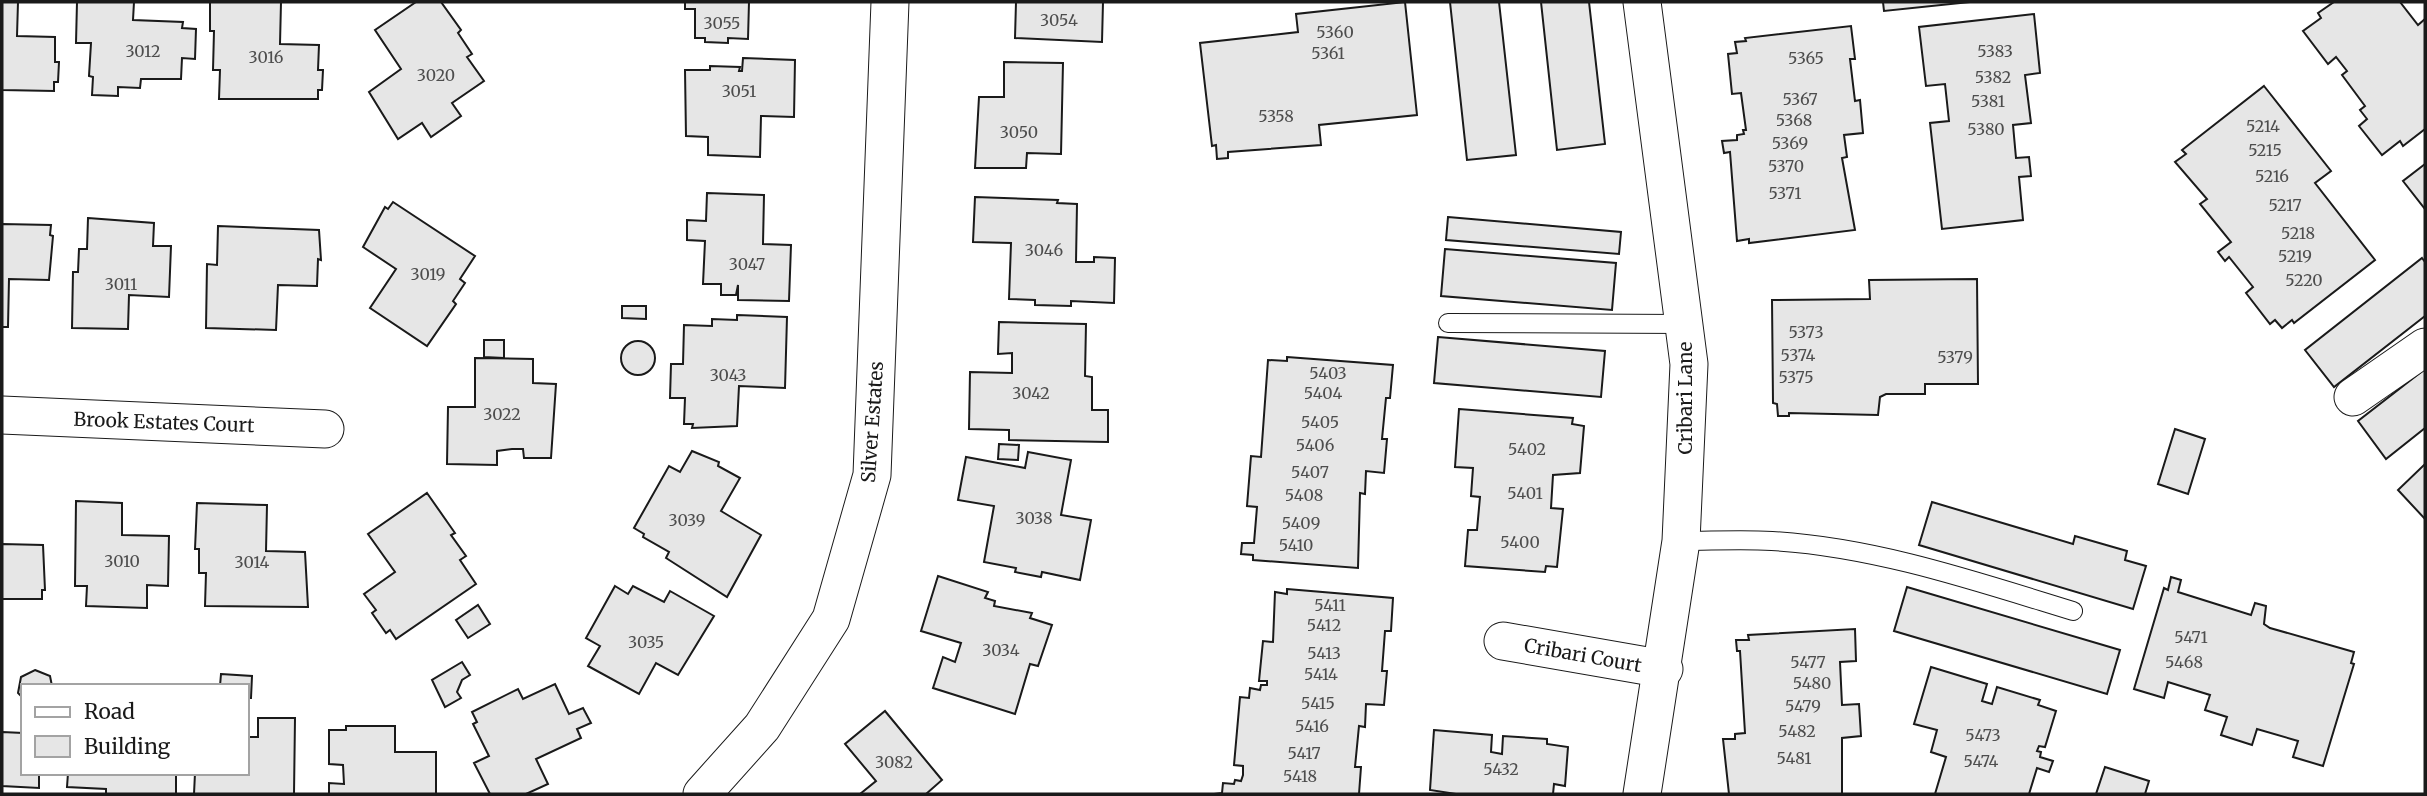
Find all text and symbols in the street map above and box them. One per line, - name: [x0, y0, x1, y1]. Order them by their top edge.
- house number: 3054: [1040, 10, 1078, 30]
- house number: 3055: [704, 13, 740, 33]
- house number: 5360: [1316, 22, 1354, 42]
- house number: 3012: [125, 41, 161, 61]
- house number: 5383: [1977, 41, 2013, 61]
- house number: 5361: [1311, 43, 1345, 63]
- house number: 3016: [249, 47, 284, 67]
- house number: 5365: [1788, 48, 1824, 68]
- house number: 3020: [417, 65, 455, 85]
- house number: 5382: [1975, 67, 2011, 87]
- house number: 3051: [722, 81, 756, 101]
- house number: 5367: [1782, 89, 1818, 109]
- house number: 5381: [1971, 91, 2005, 111]
- house number: 5358: [1258, 106, 1294, 126]
- house number: 5368: [1776, 110, 1812, 130]
- house number: 5214: [2246, 116, 2280, 136]
- house number: 5380: [1967, 119, 2005, 139]
- house number: 3050: [1000, 122, 1038, 142]
- house number: 5369: [1772, 133, 1808, 153]
- house number: 5215: [2248, 140, 2282, 160]
- house number: 5370: [1768, 156, 1804, 176]
- house number: 5216: [2255, 166, 2289, 186]
- house number: 5371: [1768, 183, 1802, 203]
- house number: 5217: [2268, 195, 2302, 215]
- house number: 5218: [2281, 223, 2315, 243]
- house number: 3046: [1025, 240, 1064, 260]
- house number: 5219: [2278, 246, 2312, 266]
- house number: 3047: [729, 254, 765, 274]
- house number: 3019: [411, 264, 445, 284]
- house number: 5220: [2285, 270, 2323, 290]
- house number: 3011: [105, 274, 137, 294]
- house number: 5373: [1788, 322, 1824, 342]
- street label: Cribari Lane: [1673, 341, 1697, 454]
- house number: 5374: [1781, 345, 1816, 365]
- house number: 5379: [1937, 347, 1973, 367]
- street label: Silver Estates: [856, 360, 888, 484]
- house number: 5403: [1309, 363, 1347, 383]
- house number: 3043: [710, 365, 746, 385]
- house number: 5375: [1778, 367, 1814, 387]
- house number: 3042: [1012, 383, 1050, 403]
- house number: 5404: [1304, 383, 1342, 403]
- house number: 3022: [483, 404, 521, 424]
- street label: Brook Estates Court: [73, 407, 255, 437]
- house number: 5405: [1301, 412, 1339, 432]
- house number: 5406: [1296, 435, 1335, 455]
- house number: 5402: [1508, 439, 1546, 459]
- house number: 5407: [1291, 462, 1329, 482]
- house number: 5401: [1507, 483, 1543, 503]
- house number: 5408: [1285, 485, 1323, 505]
- house number: 3038: [1015, 508, 1053, 528]
- house number: 3039: [669, 510, 705, 530]
- house number: 5409: [1282, 513, 1320, 533]
- house number: 5400: [1500, 532, 1540, 552]
- house number: 5410: [1279, 535, 1313, 555]
- house number: 3010: [104, 551, 140, 571]
- house number: 3014: [235, 552, 270, 572]
- house number: 5411: [1314, 595, 1346, 615]
- house number: 5412: [1307, 615, 1341, 635]
- house number: 5471: [2174, 627, 2208, 647]
- house number: 3035: [628, 632, 664, 652]
- street label: Cribari Court: [1522, 633, 1644, 677]
- house number: 3034: [982, 640, 1020, 660]
- house number: 5413: [1307, 643, 1341, 663]
- house number: 5477: [1790, 652, 1826, 672]
- house number: 5468: [2165, 652, 2203, 672]
- house number: 5414: [1304, 664, 1338, 684]
- house number: 5480: [1793, 673, 1831, 693]
- legend: [21, 684, 248, 775]
- house number: 5415: [1301, 693, 1335, 713]
- house number: 5479: [1785, 696, 1821, 716]
- text: Road: [84, 698, 135, 725]
- house number: 5416: [1295, 716, 1329, 736]
- house number: 5482: [1778, 721, 1816, 741]
- house number: 5473: [1965, 725, 2001, 745]
- text: Building: [84, 733, 171, 760]
- house number: 5417: [1287, 743, 1321, 763]
- house number: 5481: [1776, 748, 1812, 768]
- house number: 5474: [1964, 751, 1999, 771]
- house number: 3082: [875, 752, 913, 772]
- house number: 5432: [1483, 759, 1519, 779]
- house number: 5418: [1283, 766, 1317, 786]

